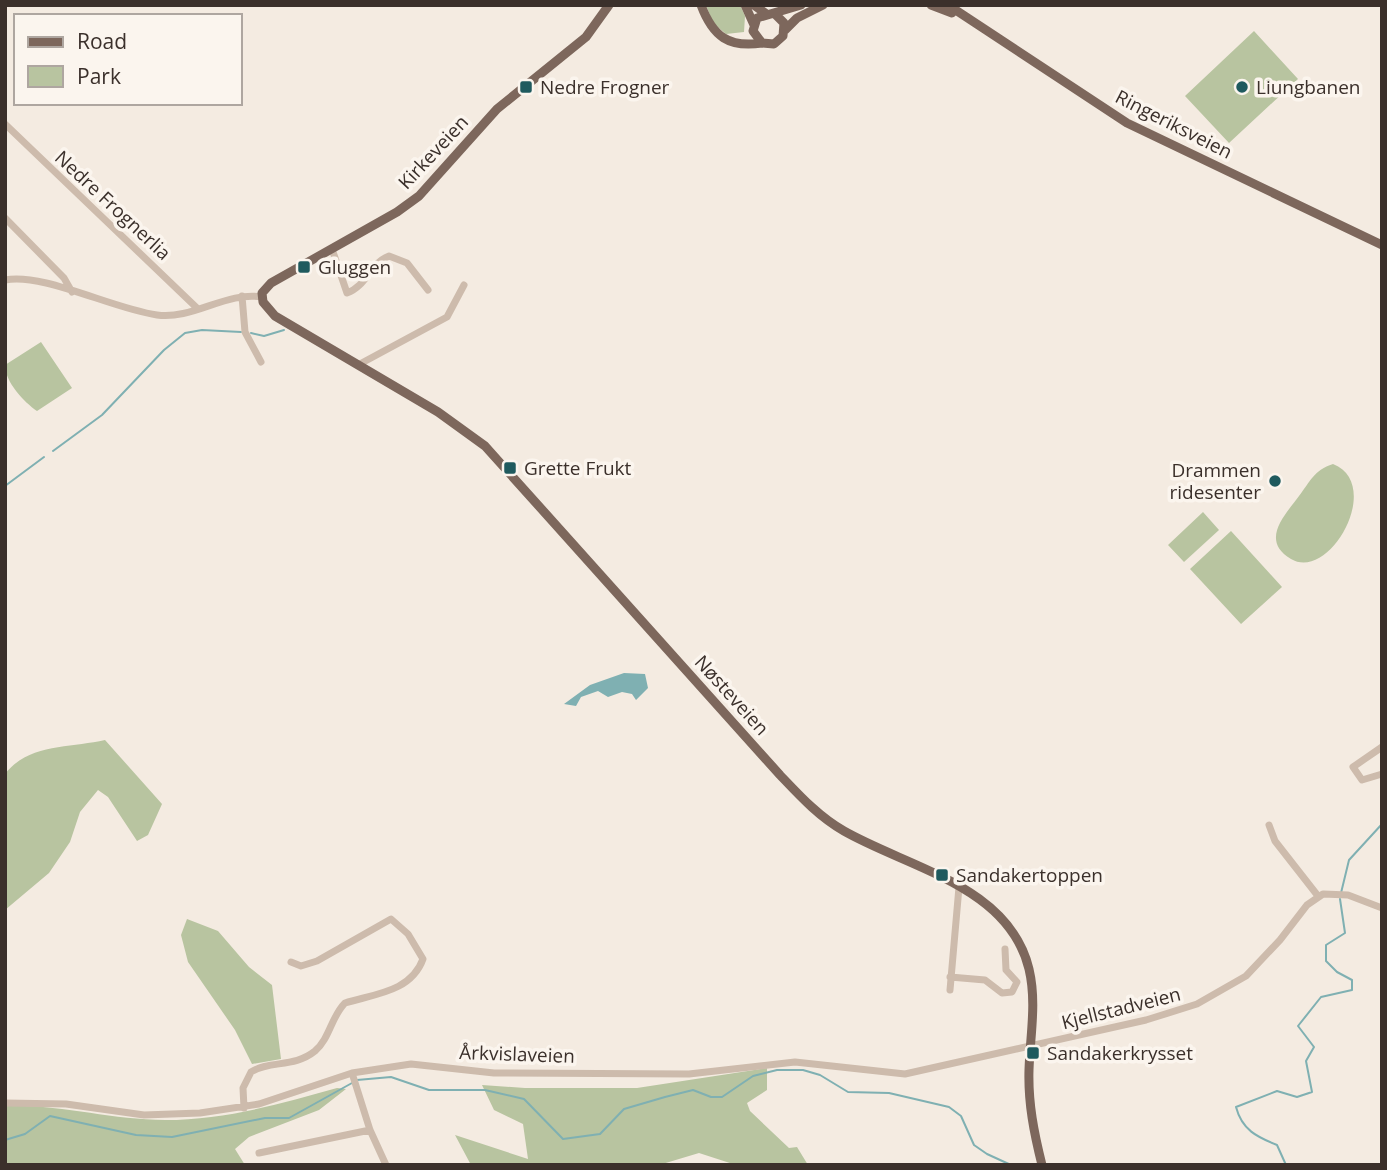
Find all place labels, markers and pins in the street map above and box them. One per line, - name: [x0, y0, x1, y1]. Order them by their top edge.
- place label: Nedre Frogner: [540, 74, 670, 100]
- place label: Liungbanen: [1256, 74, 1361, 100]
- marker: Nedre Frogner: [518, 79, 534, 95]
- marker: Liungbanen: [1234, 79, 1250, 95]
- place label: Gluggen: [318, 254, 391, 280]
- marker: Gluggen: [296, 259, 312, 275]
- place label: Grette Frukt: [524, 455, 632, 481]
- place label: Drammen ridesenter: [1170, 457, 1261, 505]
- marker: Grette Frukt: [502, 460, 518, 476]
- marker: Drammen ridesenter: [1267, 473, 1283, 489]
- place label: Sandakertoppen: [956, 862, 1103, 888]
- marker: Sandakertoppen: [934, 867, 950, 883]
- place label: Sandakerkrysset: [1047, 1040, 1193, 1066]
- marker: Sandakerkrysset: [1025, 1045, 1041, 1061]

